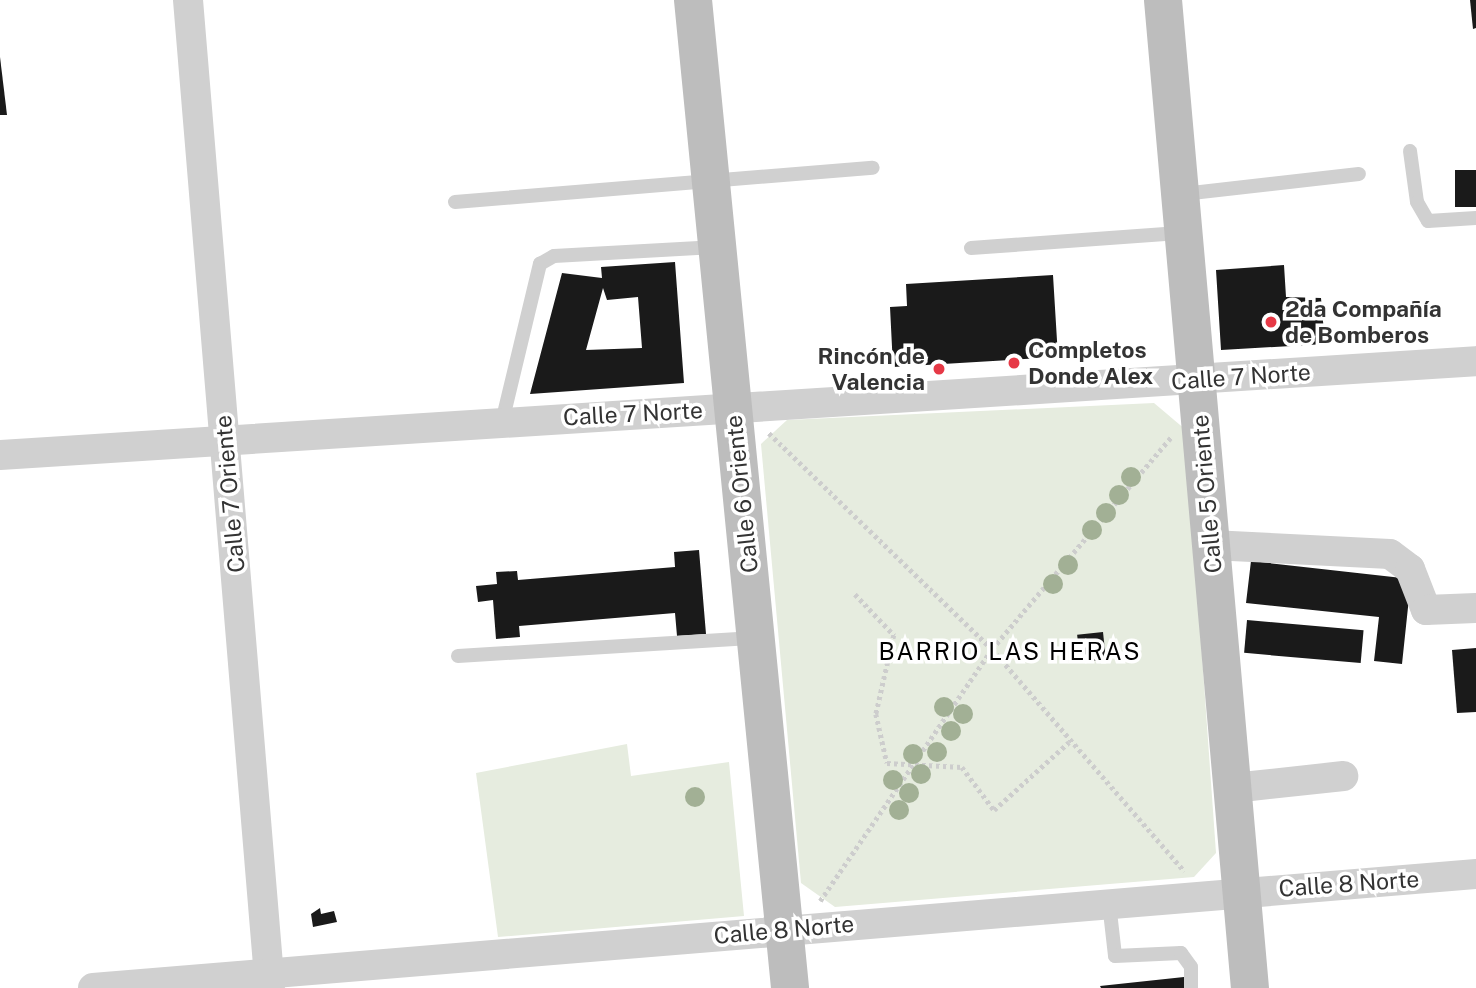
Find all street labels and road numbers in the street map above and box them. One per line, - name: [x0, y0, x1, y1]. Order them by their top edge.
- street label: Calle 7 Norte: [1170, 358, 1312, 396]
- street label: Calle 7 Norte: [562, 397, 704, 431]
- street label: Calle 5 Oriente: [1186, 413, 1228, 575]
- street label: Calle 7 Oriente: [209, 414, 251, 574]
- street label: Calle 6 Oriente: [720, 414, 764, 574]
- street label: Calle 8 Norte: [1278, 865, 1420, 903]
- street label: Calle 8 Norte: [713, 910, 855, 950]

